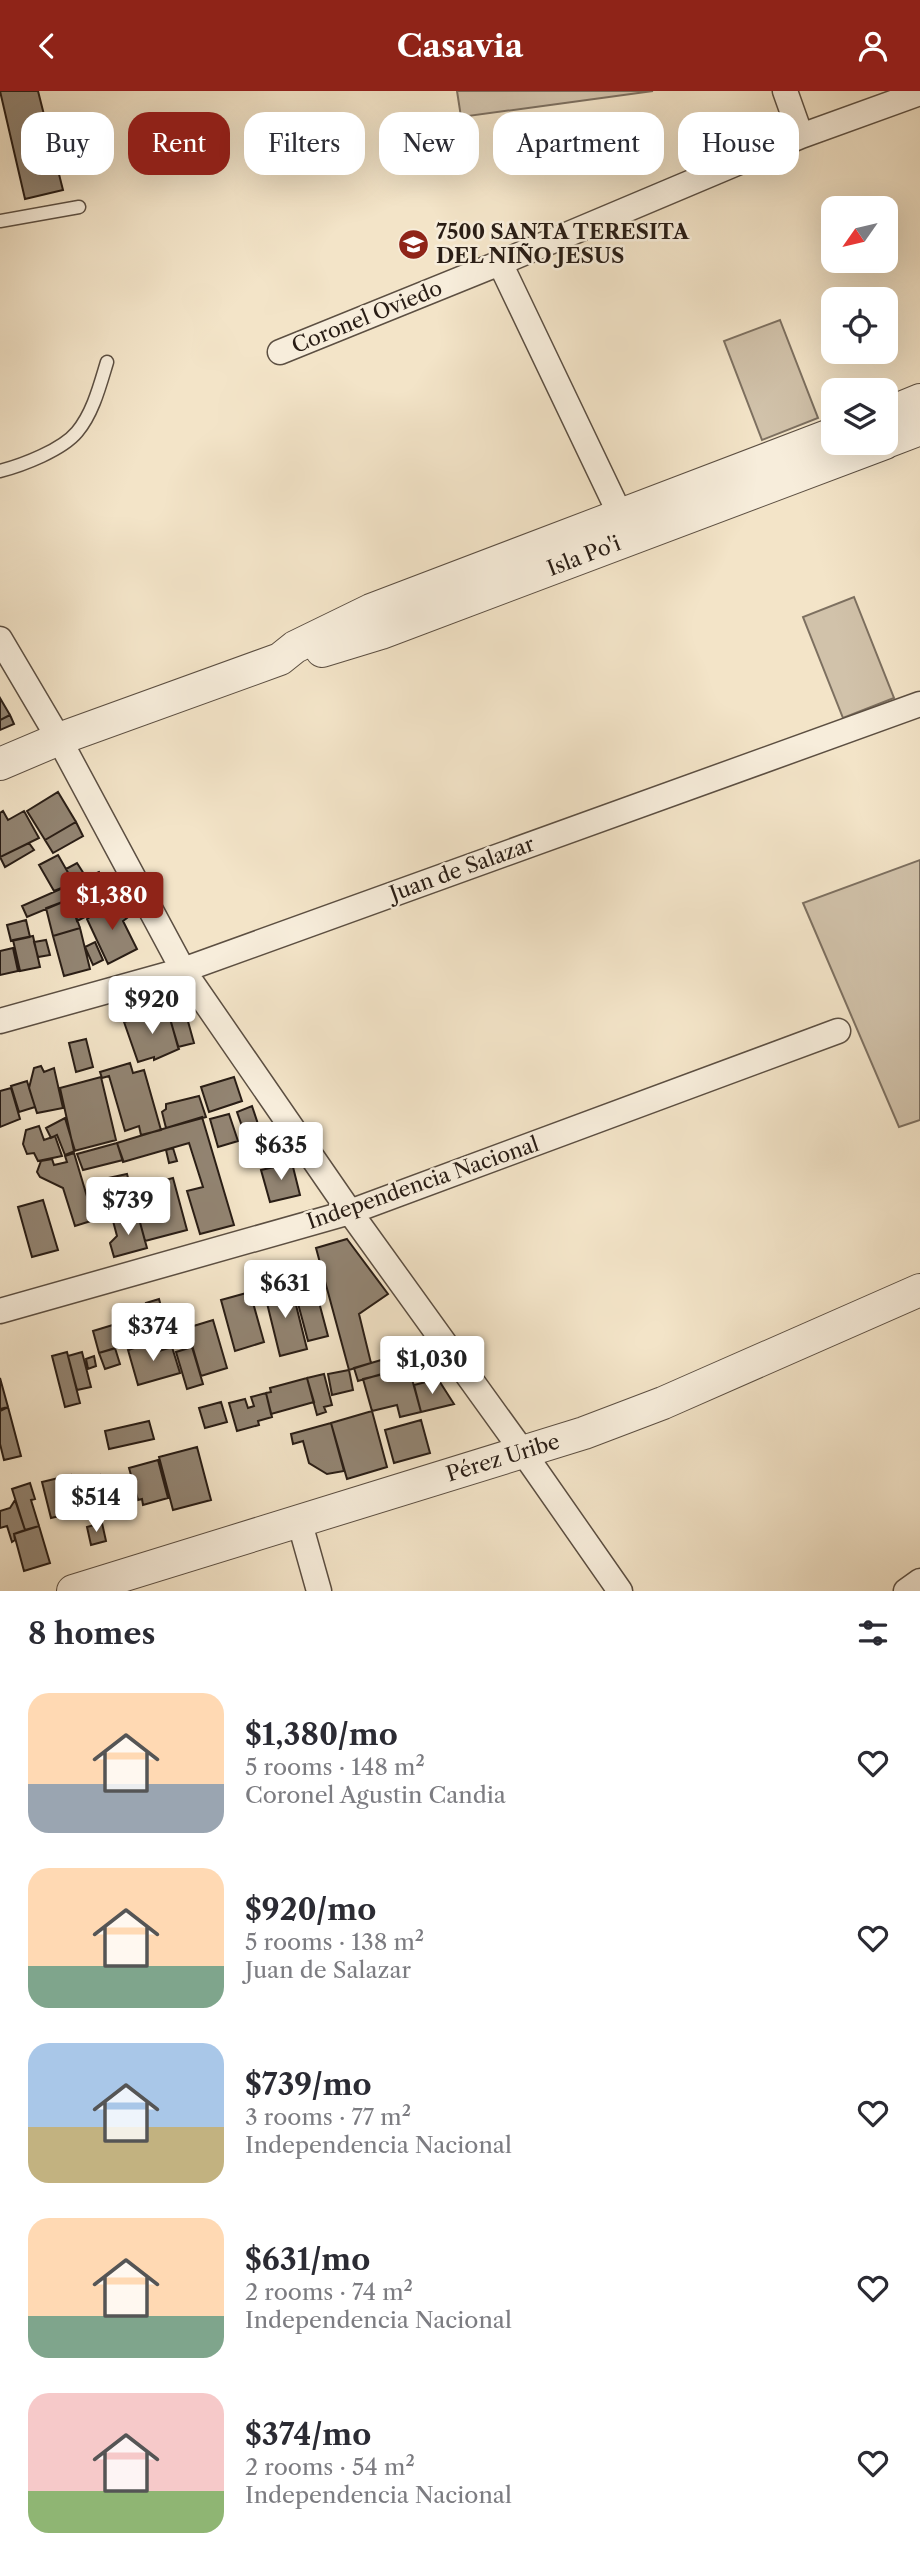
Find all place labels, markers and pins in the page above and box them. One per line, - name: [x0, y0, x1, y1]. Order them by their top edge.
- place label: 7500 SANTA TERESITA DEL NIÑO JESUS: [436, 219, 690, 268]
- school or university icon: 7500 SANTA TERESITA DEL NIÑO JESUS: [396, 227, 430, 261]
- pin: $1,380: [55, 873, 169, 932]
- pin: $920: [111, 977, 193, 1036]
- pin: $635: [240, 1123, 322, 1182]
- pin: $739: [87, 1177, 169, 1237]
- pin: $631: [244, 1261, 326, 1320]
- pin: $374: [112, 1303, 194, 1363]
- pin: $1,030: [375, 1337, 489, 1396]
- pin: $514: [55, 1475, 137, 1534]

